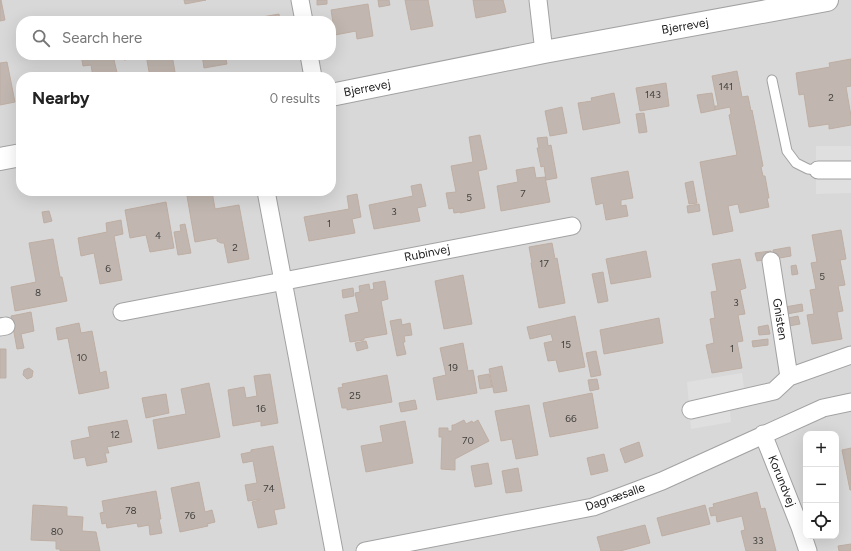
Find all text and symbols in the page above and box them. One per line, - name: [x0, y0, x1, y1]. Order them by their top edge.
- street label: Bjerrevej: [660, 15, 710, 37]
- search box: [16, 16, 336, 60]
- icon: search: [30, 27, 52, 49]
- text: Search here: [62, 29, 142, 47]
- street label: Bjerrevej: [342, 77, 392, 99]
- house number: 141: [719, 80, 733, 93]
- text: Nearby: [32, 88, 90, 108]
- house number: 143: [645, 88, 661, 101]
- text: 0 results: [270, 91, 320, 106]
- house number: 2: [828, 91, 834, 104]
- house number: 7: [520, 187, 526, 200]
- house number: 5: [466, 191, 472, 204]
- house number: 3: [391, 205, 397, 218]
- house number: 1: [327, 217, 331, 230]
- house number: 4: [155, 229, 161, 242]
- house number: 2: [232, 241, 238, 254]
- street label: Rubinvej: [403, 242, 451, 264]
- house number: 17: [539, 257, 549, 270]
- house number: 6: [105, 262, 111, 275]
- house number: 5: [819, 270, 825, 283]
- house number: 8: [35, 286, 41, 299]
- house number: 3: [733, 296, 739, 309]
- street label: Gnisten: [770, 297, 790, 341]
- house number: 15: [561, 338, 571, 351]
- house number: 1: [730, 342, 734, 355]
- house number: 10: [77, 351, 87, 364]
- house number: 19: [448, 361, 458, 374]
- house number: 25: [349, 389, 361, 402]
- house number: 16: [256, 402, 266, 415]
- house number: 66: [565, 412, 577, 425]
- house number: 12: [110, 428, 120, 441]
- map controls: [803, 431, 839, 539]
- button: +: [803, 431, 839, 467]
- house number: 70: [462, 434, 474, 447]
- street label: Korundvej: [765, 453, 799, 509]
- button: −: [803, 467, 839, 503]
- street label: Dagnæsalle: [583, 480, 647, 514]
- house number: 74: [263, 482, 275, 495]
- button: locate: [803, 503, 839, 539]
- house number: 78: [125, 504, 137, 517]
- house number: 76: [184, 509, 196, 522]
- house number: 80: [51, 525, 63, 538]
- house number: 33: [753, 534, 763, 547]

